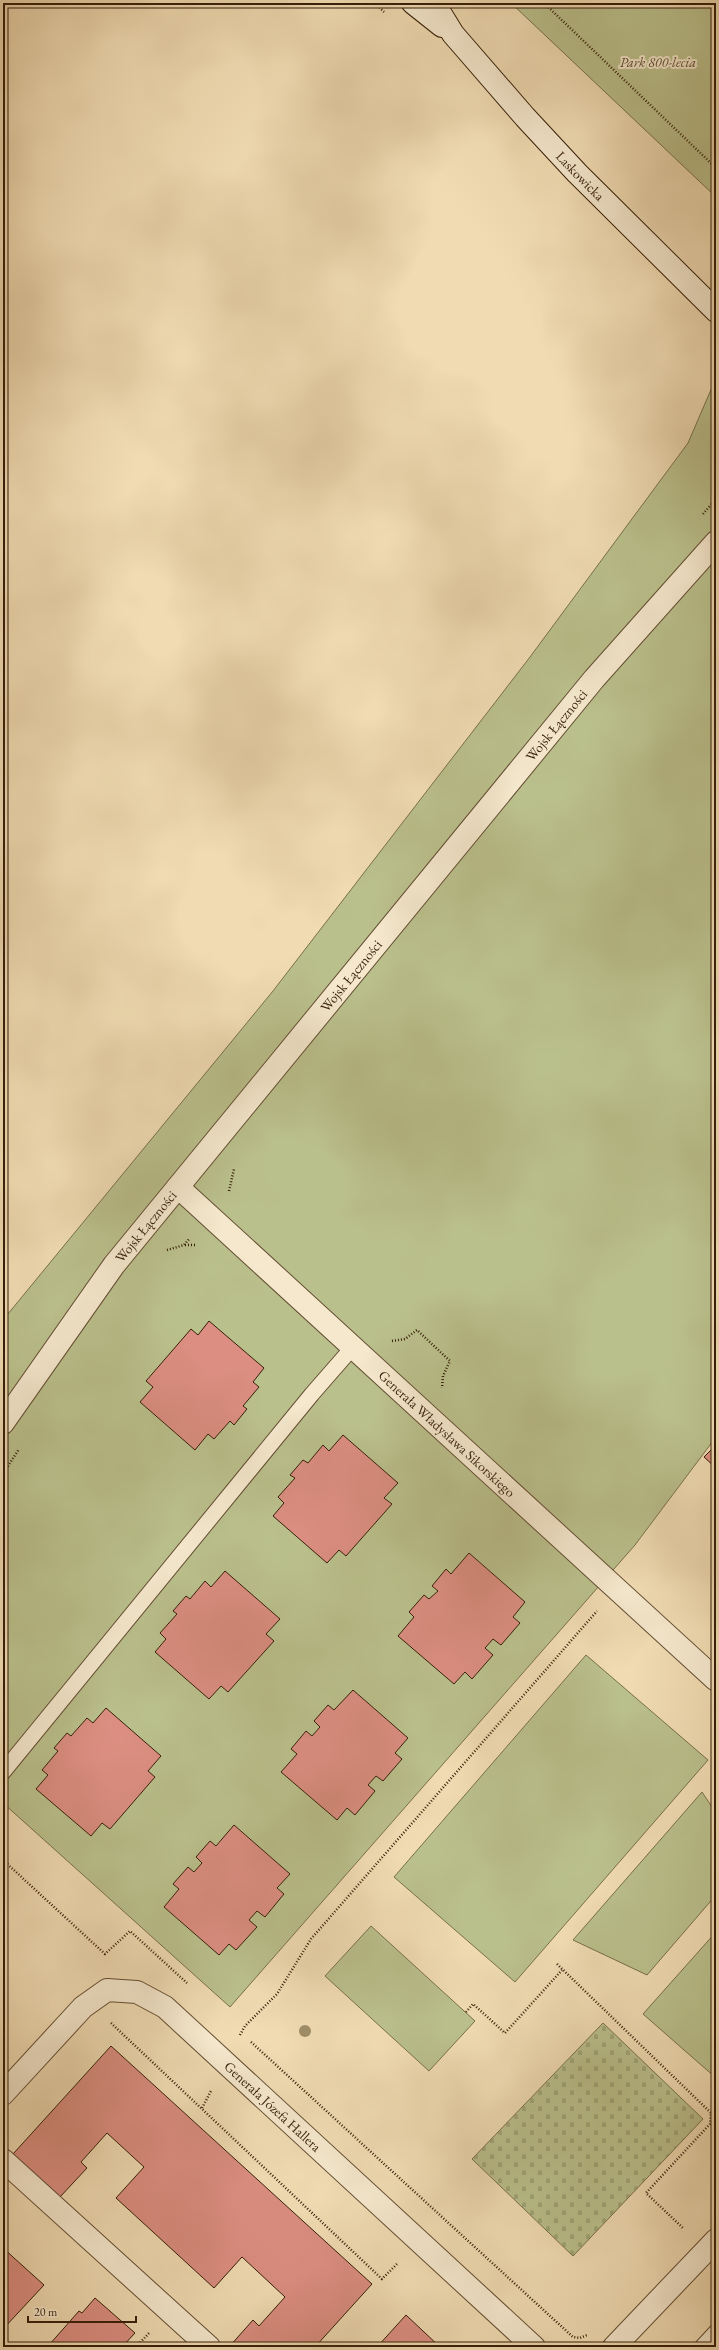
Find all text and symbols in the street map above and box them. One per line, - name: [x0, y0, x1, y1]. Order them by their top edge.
- park label: Park 800-lecia: [620, 53, 696, 71]
- street label: Laskowicka: [552, 147, 609, 205]
- street label: Wojsk Łączności: [521, 685, 591, 765]
- street label: Wojsk Łączności: [316, 936, 386, 1015]
- street label: Wojsk Łączności: [111, 1186, 181, 1266]
- street label: Generała Władysława Sikorskiego: [375, 1366, 519, 1501]
- street label: Generała Józefa Hallera: [221, 2057, 325, 2156]
- scale bar: [28, 2298, 136, 2324]
- text: 20 m: [34, 2304, 58, 2320]

